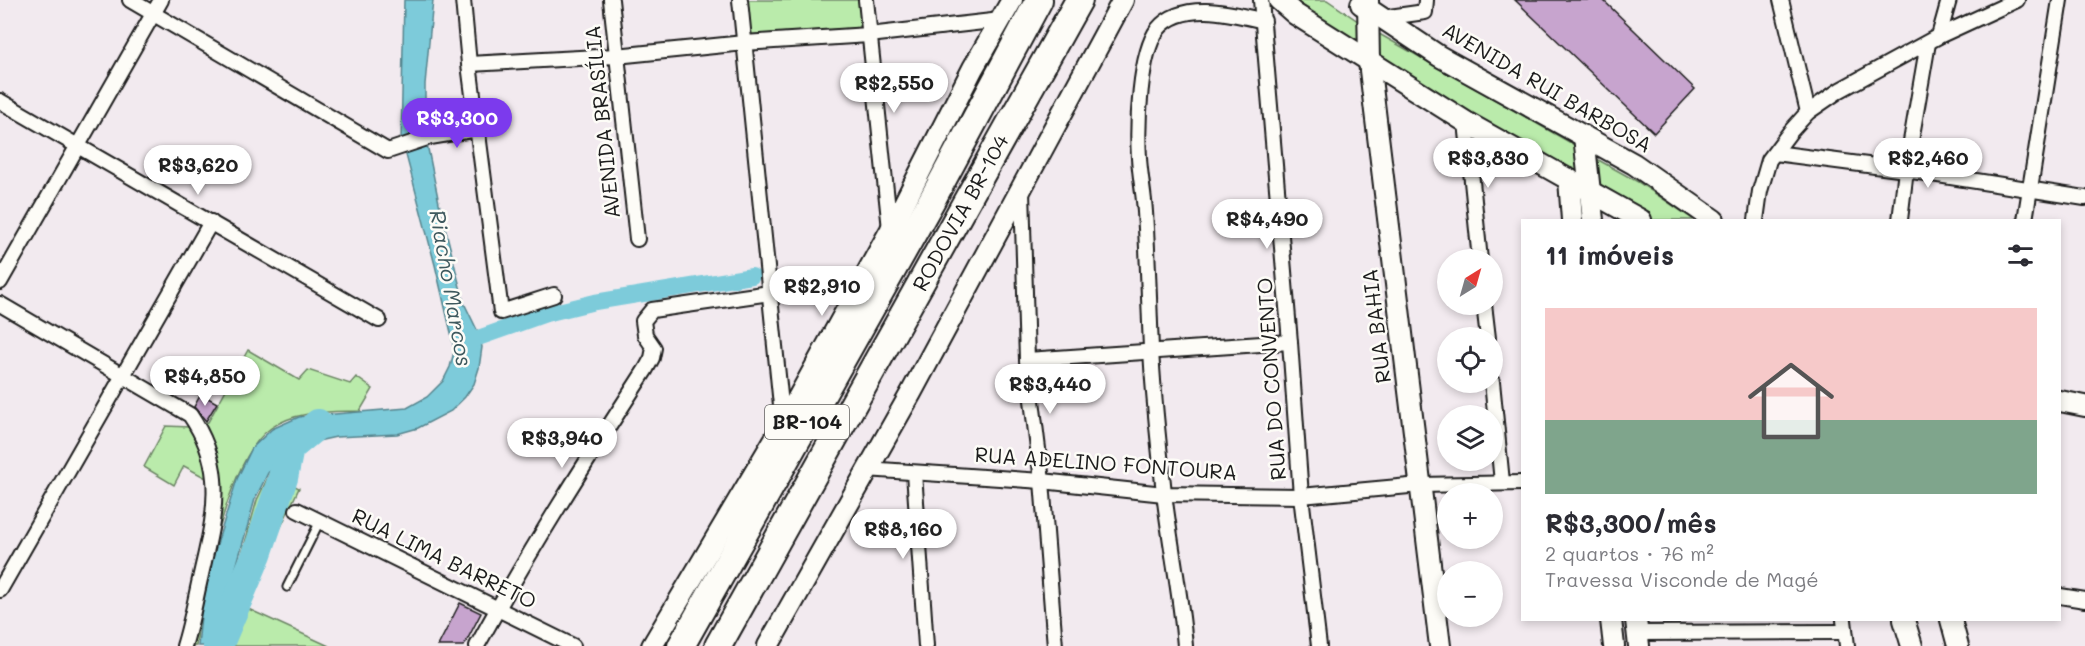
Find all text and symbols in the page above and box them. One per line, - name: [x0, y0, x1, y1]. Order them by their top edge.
- street label: AVENIDA RUI BARBOSA: [1438, 16, 1657, 158]
- street label: AVENIDA BRASÍLIA: [578, 24, 625, 220]
- pin: R$2,550: [839, 63, 949, 114]
- text: R$2,550: [854, 69, 934, 95]
- pin: R$3,300: [402, 98, 512, 149]
- text: R$3,300: [416, 104, 498, 130]
- street label: RODOVIA BR-104: [905, 129, 1014, 295]
- pin: R$3,830: [1433, 138, 1543, 189]
- pin: R$2,460: [1873, 138, 1983, 189]
- text: R$3,830: [1447, 144, 1529, 170]
- text: R$2,460: [1887, 144, 1969, 170]
- pin: R$3,620: [143, 145, 253, 196]
- text: R$3,620: [158, 151, 238, 177]
- pin: R$4,490: [1212, 199, 1322, 250]
- text: R$4,490: [1226, 205, 1308, 231]
- water label: Riacho Marcos: [423, 207, 480, 369]
- text: 11 imóveis: [1545, 238, 1674, 272]
- icon: filters: [2004, 239, 2037, 272]
- north arrow: [1437, 249, 1503, 315]
- map controls: [1437, 249, 1503, 627]
- pin: R$2,910: [767, 266, 877, 317]
- street label: RUA BAHIA: [1355, 267, 1396, 385]
- text: R$2,910: [783, 272, 861, 298]
- street label: RUA DO CONVENTO: [1250, 277, 1291, 481]
- button: locate: [1437, 327, 1503, 393]
- icon: home: [1737, 347, 1845, 455]
- pin: R$4,850: [150, 356, 260, 407]
- text: R$4,850: [164, 362, 246, 388]
- pin: R$3,440: [995, 364, 1105, 415]
- text: R$3,440: [1009, 370, 1091, 396]
- road number: BR-104: [765, 405, 849, 439]
- button: layers: [1437, 405, 1503, 471]
- pin: R$3,940: [507, 418, 617, 469]
- text: R$3,940: [521, 424, 603, 450]
- street label: RUA ADELINO FONTOURA: [974, 440, 1238, 485]
- button: +: [1437, 483, 1503, 549]
- street label: RUA LIMA BARRETO: [348, 501, 541, 614]
- text: R$3,300/mês: [1545, 506, 1717, 540]
- pin: R$8,160: [848, 509, 958, 560]
- text: R$8,160: [864, 515, 942, 541]
- text: 2 quartos · 76 m²: [1545, 540, 1714, 566]
- button: −: [1437, 561, 1503, 627]
- text: Travessa Visconde de Magé: [1545, 566, 1819, 592]

